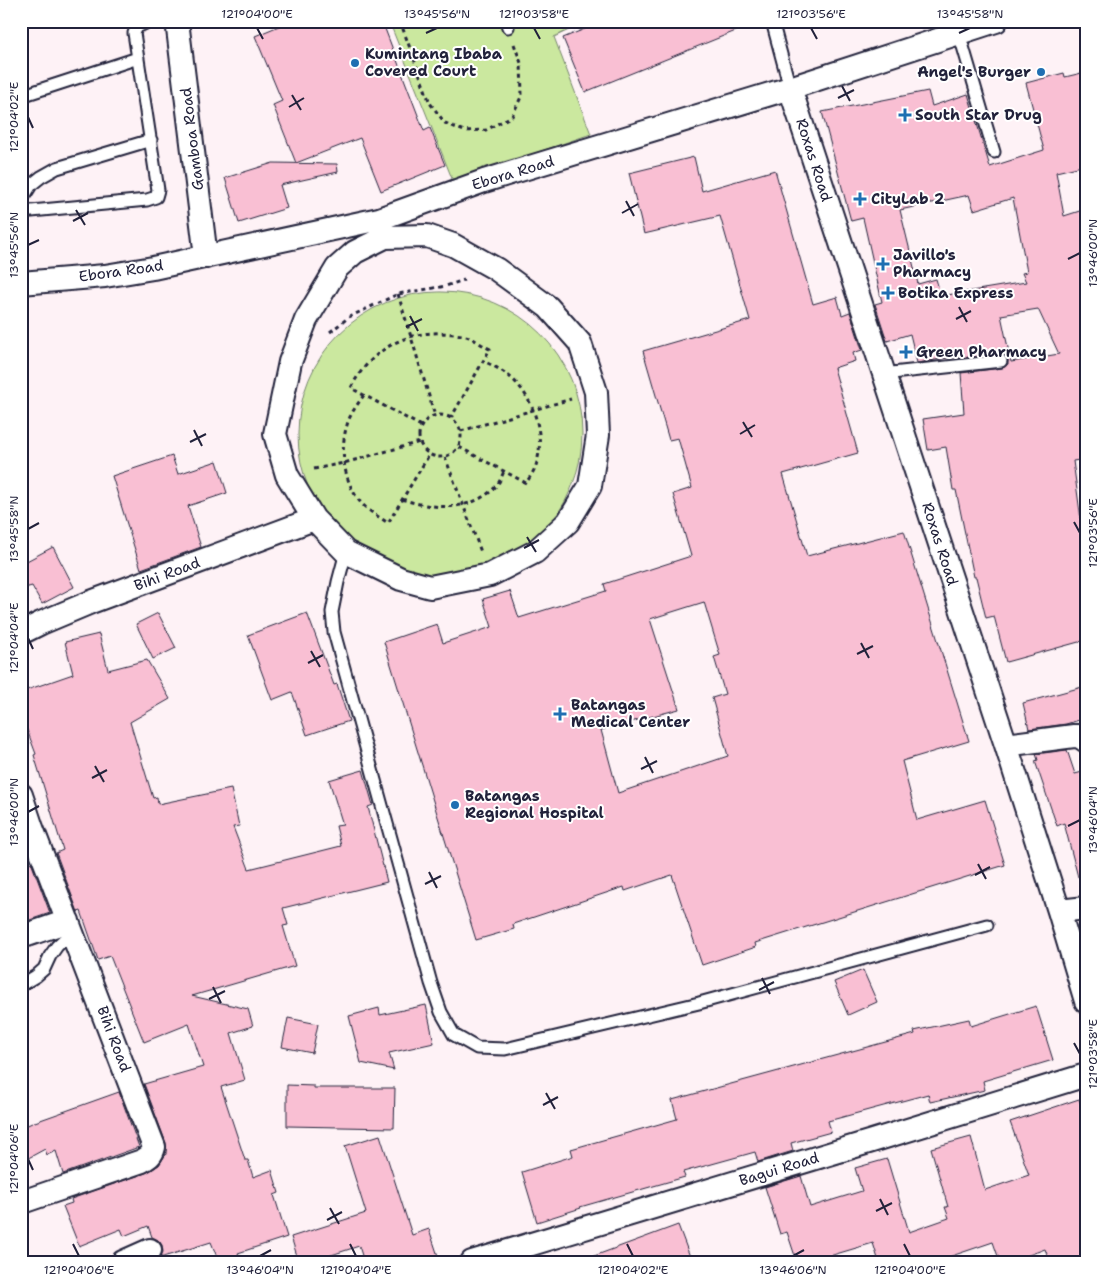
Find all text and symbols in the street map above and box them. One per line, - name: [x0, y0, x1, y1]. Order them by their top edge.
- text: 121°04'00"E: [221, 6, 293, 22]
- text: 13°45'56"N: [404, 6, 470, 22]
- text: 121°03'58"E: [499, 6, 569, 22]
- text: 121°03'56"E: [776, 6, 846, 22]
- text: 13°45'58"N: [937, 6, 1003, 22]
- place label: Kumintang Ibaba Covered Court: [365, 44, 503, 81]
- marker: Kumintang Ibaba Covered Court: [349, 57, 361, 69]
- place label: Angel's Burger: [917, 62, 1031, 82]
- marker: Angel's Burger: [1035, 66, 1047, 78]
- text: 121°04'02"E: [6, 82, 22, 152]
- street label: Gamboa Road: [176, 86, 208, 192]
- place label: South Star Drug: [915, 105, 1042, 125]
- marker: South Star Drug: [899, 109, 911, 121]
- street label: Roxas Road: [791, 116, 837, 205]
- street label: Ebora Road: [469, 151, 557, 195]
- place label: CityLab 2: [871, 189, 945, 209]
- marker: CityLab 2: [853, 192, 867, 206]
- text: 13°45'56"N: [6, 212, 22, 278]
- text: 13°46'00"N: [1085, 219, 1101, 287]
- place label: Javillo's Pharmacy: [893, 245, 971, 282]
- street label: Ebora Road: [77, 255, 165, 287]
- marker: Javillo's Pharmacy: [877, 258, 889, 270]
- place label: Botika Express: [898, 283, 1013, 303]
- marker: Botika Express: [882, 287, 894, 299]
- place label: Green Pharmacy: [916, 342, 1047, 362]
- marker: Green Pharmacy: [900, 346, 912, 358]
- text: 13°45'58"N: [6, 496, 22, 562]
- text: 121°03'56"E: [1085, 498, 1101, 568]
- street label: Roxas Road: [917, 500, 963, 589]
- street label: Bihi Road: [131, 552, 203, 596]
- text: 121°04'04"E: [6, 603, 22, 673]
- place label: Batangas Medical Center: [571, 695, 690, 732]
- marker: Batangas Medical Center: [553, 707, 567, 721]
- text: 13°46'00"N: [6, 778, 22, 846]
- place label: Batangas Regional Hospital: [465, 786, 604, 823]
- text: 13°46'04"N: [1085, 786, 1101, 854]
- marker: Batangas Regional Hospital: [449, 799, 461, 811]
- street label: Bihi Road: [92, 1003, 136, 1075]
- text: 121°03'58"E: [1085, 1019, 1101, 1089]
- text: 121°04'06"E: [6, 1124, 22, 1194]
- street label: Bagui Road: [737, 1147, 822, 1191]
- text: 121°04'06"E: [44, 1262, 114, 1278]
- text: 13°46'04"N: [226, 1262, 294, 1278]
- text: 121°04'04"E: [321, 1262, 391, 1278]
- text: 121°04'02"E: [598, 1262, 668, 1278]
- text: 13°46'06"N: [759, 1262, 827, 1278]
- text: 121°04'00"E: [874, 1262, 946, 1278]

